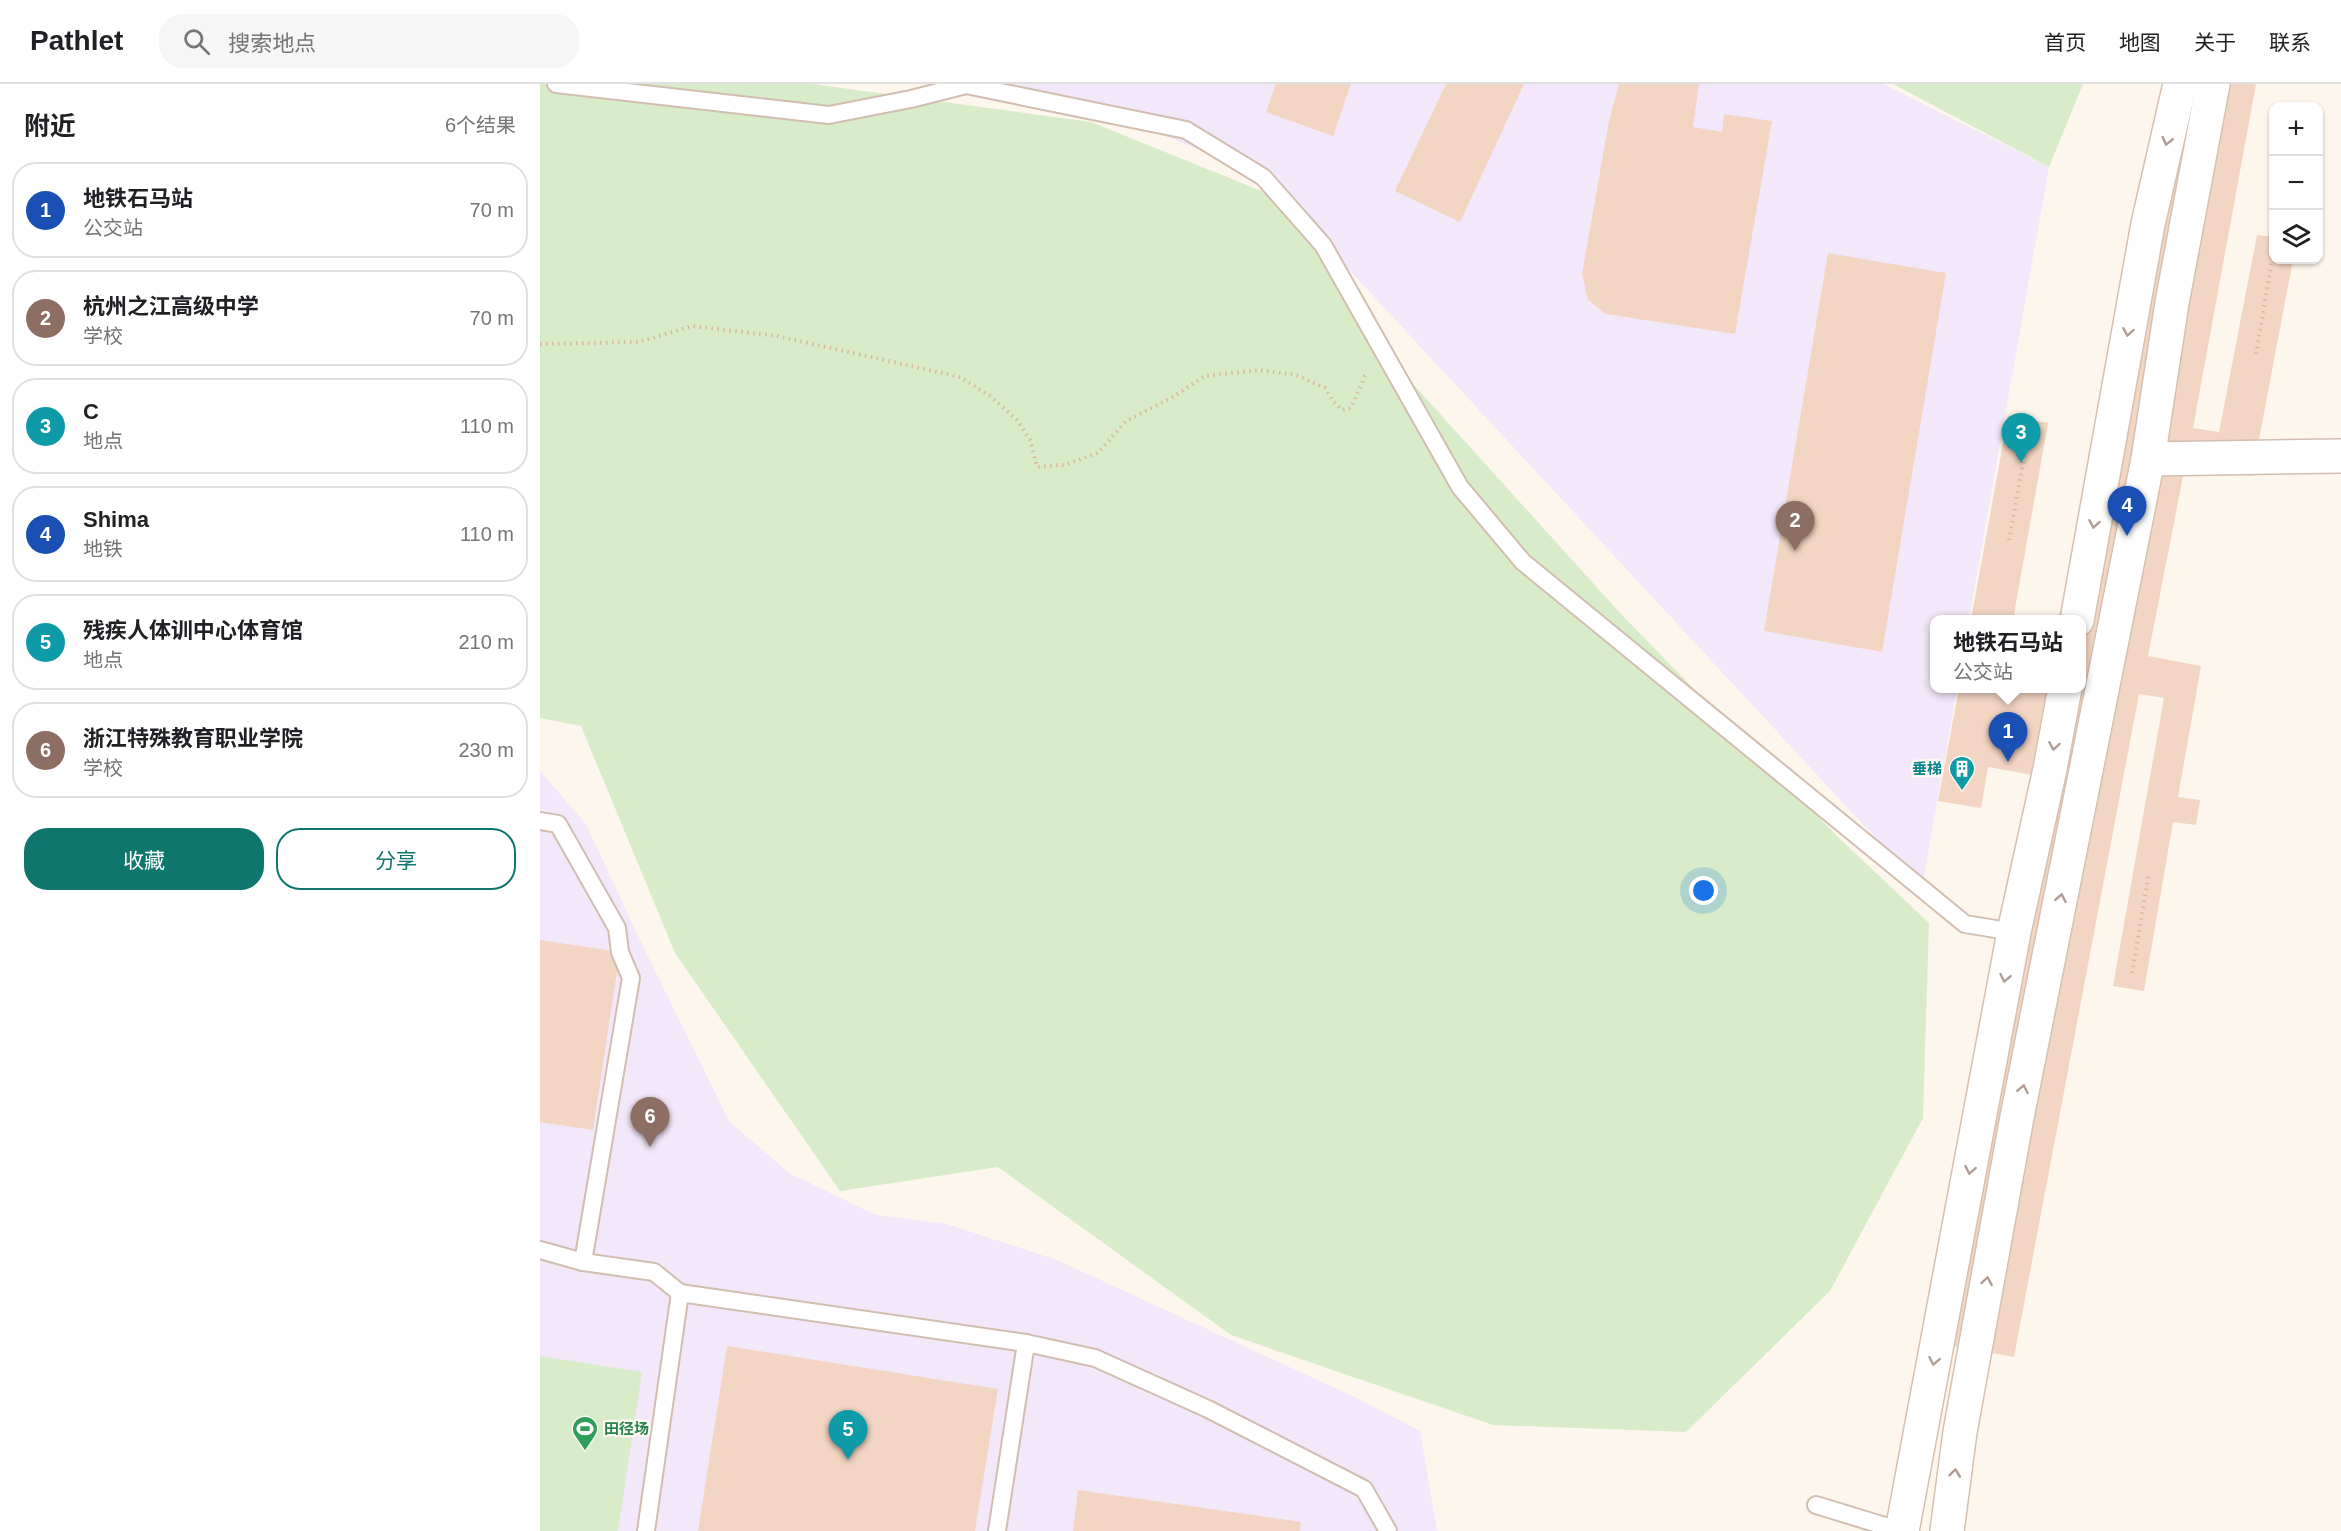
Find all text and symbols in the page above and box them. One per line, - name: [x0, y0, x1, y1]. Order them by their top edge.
- search box: [159, 14, 579, 68]
- text: Pathlet: [30, 25, 123, 56]
- icon: search: [180, 25, 213, 58]
- text: 搜索地点: [228, 31, 316, 56]
- text: 首页: [2044, 31, 2086, 54]
- text: 地图: [2119, 31, 2161, 54]
- text: 关于: [2194, 31, 2236, 54]
- text: 联系: [2269, 31, 2311, 54]
- map controls: [2269, 102, 2323, 264]
- button: +: [2269, 102, 2323, 156]
- text: 附近: [24, 111, 76, 141]
- text: 6个结果: [445, 114, 516, 136]
- one-way arrow: [2161, 136, 2174, 146]
- button: −: [2269, 156, 2323, 210]
- text: 地铁石马站: [83, 186, 193, 211]
- text: 1: [40, 199, 51, 221]
- text: 70 m: [470, 199, 514, 221]
- button: layers: [2269, 210, 2323, 264]
- text: 公交站: [83, 217, 143, 239]
- text: 杭州之江高级中学: [83, 294, 259, 319]
- text: 2: [40, 307, 51, 329]
- text: 70 m: [470, 307, 514, 329]
- text: 学校: [83, 325, 123, 347]
- one-way arrow: [2123, 328, 2135, 337]
- text: C: [83, 399, 99, 424]
- pin: 3: [2002, 414, 2040, 463]
- text: 3: [40, 415, 51, 437]
- text: 110 m: [460, 415, 514, 437]
- text: 地点: [83, 430, 123, 452]
- pin: 4: [2108, 486, 2146, 536]
- pin: 2: [1776, 502, 1814, 551]
- text: Shima: [83, 507, 149, 532]
- one-way arrow: [2088, 519, 2101, 529]
- text: 4: [40, 523, 51, 545]
- text: 110 m: [460, 523, 514, 545]
- text: 地铁: [83, 538, 123, 560]
- popup: [1930, 615, 2086, 693]
- text: 残疾人体训中心体育馆: [83, 618, 303, 643]
- text: 地铁石马站: [1953, 630, 2063, 655]
- text: 5: [40, 631, 51, 653]
- text: 210 m: [458, 631, 514, 653]
- text: 地点: [83, 649, 123, 671]
- text: 公交站: [1953, 661, 2013, 683]
- pin: 1: [1988, 712, 2028, 762]
- text: 浙江特殊教育职业学院: [83, 726, 303, 751]
- text: 6: [40, 739, 51, 761]
- text: 230 m: [458, 739, 514, 761]
- one-way arrow: [2048, 741, 2061, 751]
- building icon: 垂梯: [1947, 754, 1977, 792]
- text: 学校: [83, 757, 123, 779]
- place label: 垂梯: [1912, 760, 1942, 777]
- button: 收藏: [24, 828, 264, 890]
- button: 分享: [276, 828, 516, 890]
- your location: [1689, 876, 1718, 905]
- one-way arrow: [2054, 893, 2067, 903]
- one-way arrow: [2000, 973, 2012, 983]
- one-way arrow: [2016, 1084, 2029, 1094]
- pin: 6: [630, 1098, 670, 1147]
- one-way arrow: [1964, 1164, 1977, 1174]
- one-way arrow: [1980, 1276, 1993, 1286]
- one-way arrow: [1928, 1356, 1941, 1366]
- pin: 5: [828, 1410, 868, 1460]
- sports icon: 田径场: [570, 1414, 600, 1452]
- place label: 田径场: [604, 1420, 649, 1437]
- one-way arrow: [1948, 1468, 1960, 1478]

